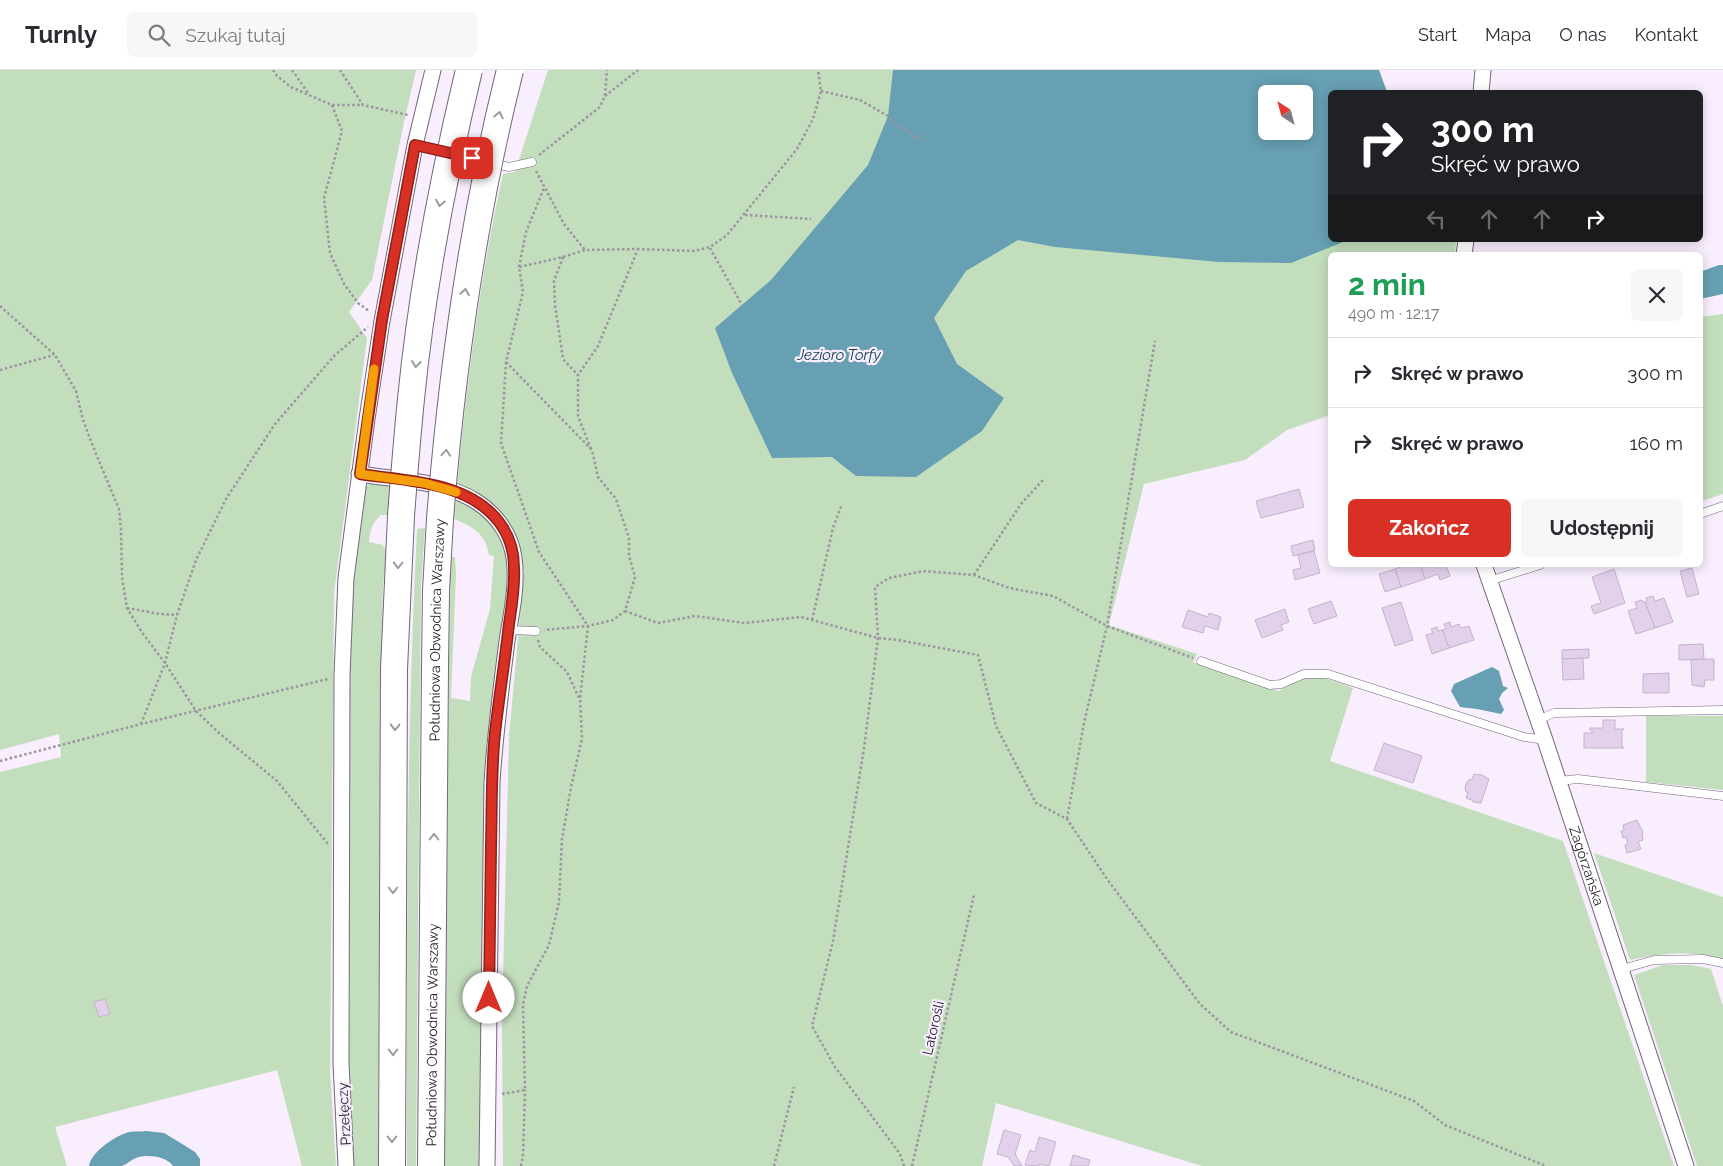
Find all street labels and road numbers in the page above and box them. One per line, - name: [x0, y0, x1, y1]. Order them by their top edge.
- street label: Południowa Obwodnica Warszawy: [426, 518, 448, 742]
- street label: Zagórzańska: [1566, 824, 1607, 908]
- street label: Południowa Obwodnica Warszawy: [423, 923, 441, 1147]
- street label: Latorośli: [919, 999, 947, 1057]
- street label: Przełęczy: [334, 1082, 354, 1146]

